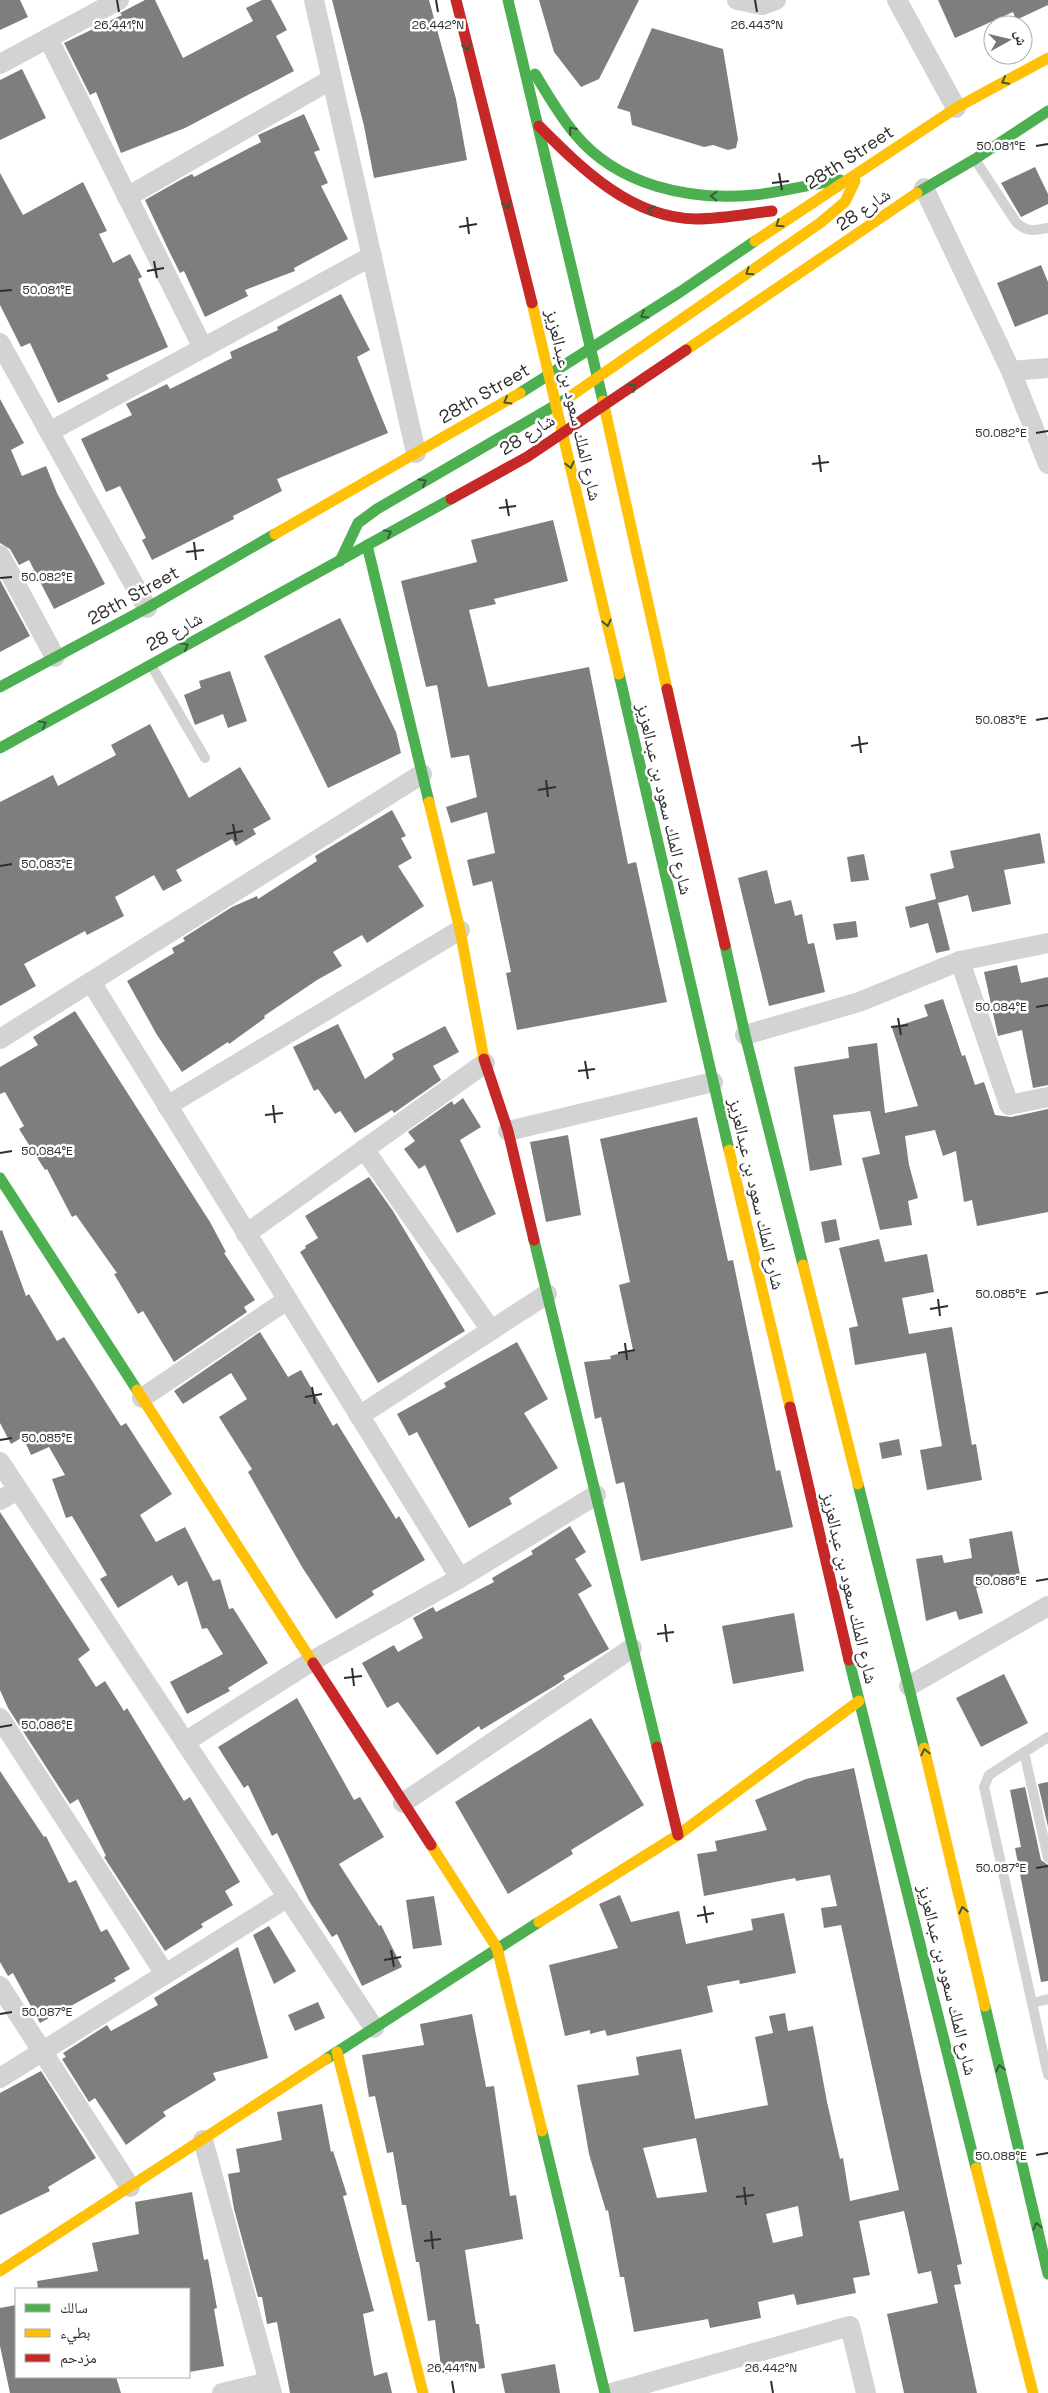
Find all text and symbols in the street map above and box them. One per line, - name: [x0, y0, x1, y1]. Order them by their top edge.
- north arrow: [983, 15, 1033, 65]
- text: 26.441°N: [94, 17, 144, 33]
- text: 26.442°N: [412, 17, 464, 33]
- text: 26.443°N: [731, 17, 783, 33]
- text: ش: [1011, 30, 1031, 47]
- one-way arrow: [462, 43, 472, 51]
- one-way arrow: [1001, 75, 1010, 85]
- street label: 28th Street: [800, 120, 898, 194]
- one-way arrow: [569, 127, 578, 136]
- text: 50.081°E: [976, 138, 1026, 154]
- street label: شارع 28: [831, 182, 895, 236]
- one-way arrow: [710, 191, 718, 202]
- one-way arrow: [501, 200, 512, 209]
- one-way arrow: [647, 206, 655, 216]
- one-way arrow: [775, 218, 785, 227]
- one-way arrow: [745, 266, 755, 275]
- text: 50.081°E: [22, 282, 72, 298]
- street label: شارع الملك سعود بن عبدالعزيز: [541, 306, 607, 503]
- one-way arrow: [641, 308, 650, 318]
- street label: 28th Street: [435, 358, 533, 428]
- one-way arrow: [627, 384, 637, 393]
- one-way arrow: [503, 394, 512, 404]
- street label: شارع 28: [495, 408, 559, 460]
- text: 50.082°E: [975, 425, 1027, 441]
- one-way arrow: [564, 460, 575, 469]
- one-way arrow: [417, 479, 426, 489]
- one-way arrow: [383, 529, 392, 539]
- street label: 28th Street: [83, 560, 183, 630]
- text: 50.082°E: [21, 569, 73, 585]
- street label: شارع 28: [142, 606, 206, 656]
- one-way arrow: [601, 619, 612, 628]
- one-way arrow: [180, 642, 189, 652]
- street label: شارع الملك سعود بن عبدالعزيز: [632, 700, 698, 897]
- text: 50.083°E: [975, 712, 1027, 728]
- one-way arrow: [37, 720, 46, 730]
- text: 50.083°E: [21, 856, 73, 872]
- text: 50.084°E: [975, 999, 1027, 1015]
- street label: شارع الملك سعود بن عبدالعزيز: [724, 1095, 790, 1292]
- text: 50.084°E: [21, 1143, 73, 1159]
- text: 50.085°E: [975, 1286, 1027, 1302]
- text: 50.085°E: [21, 1430, 73, 1446]
- street label: شارع الملك سعود بن عبدالعزيز: [817, 1489, 883, 1686]
- text: 50.086°E: [975, 1573, 1027, 1589]
- text: 50.086°E: [21, 1717, 73, 1733]
- one-way arrow: [920, 1747, 931, 1756]
- text: 50.087°E: [976, 1860, 1027, 1876]
- street label: شارع الملك سعود بن عبدالعزيز: [913, 1881, 983, 2078]
- one-way arrow: [958, 1906, 968, 1914]
- text: 50.087°E: [22, 2004, 73, 2020]
- one-way arrow: [995, 2063, 1006, 2072]
- text: 50.088°E: [975, 2148, 1027, 2164]
- one-way arrow: [1032, 2222, 1043, 2231]
- legend: [15, 2288, 190, 2378]
- text: سالك: [60, 2298, 88, 2317]
- text: بطيء: [60, 2323, 90, 2345]
- text: مزدحم: [60, 2348, 97, 2368]
- text: 26.441°N: [427, 2360, 477, 2376]
- text: 26.442°N: [745, 2360, 797, 2376]

